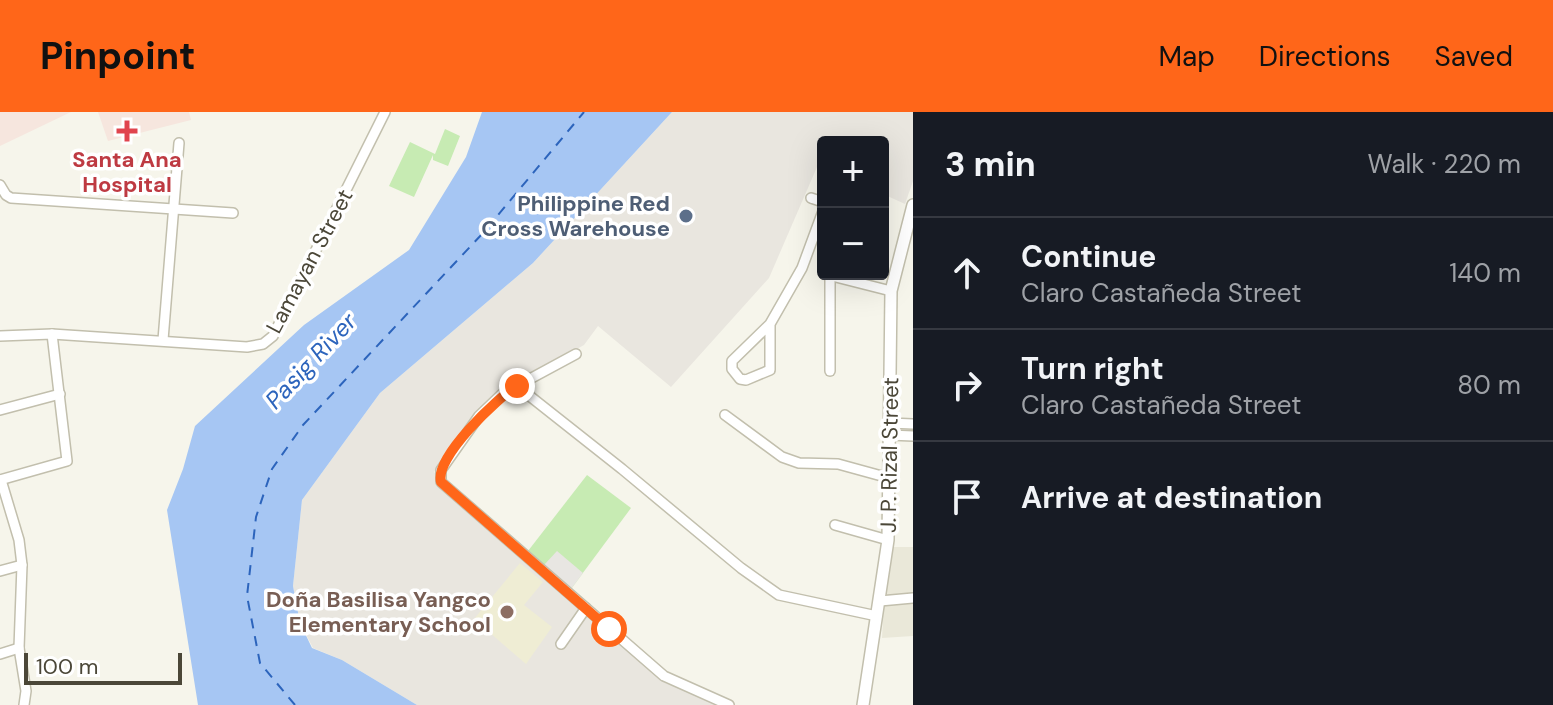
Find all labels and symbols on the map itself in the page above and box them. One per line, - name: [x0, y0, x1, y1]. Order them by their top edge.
- marker: Santa Ana Hospital: [116, 120, 138, 142]
- place label: Santa Ana Hospital: [72, 145, 182, 199]
- street label: Lamayan Street: [259, 184, 360, 338]
- place label: Philippine Red Cross Warehouse: [481, 189, 670, 243]
- marker: Philippine Red Cross Warehouse: [677, 207, 695, 225]
- water label: Pasig River: [258, 305, 364, 415]
- route end: [499, 368, 535, 404]
- street label: J. P. Rizal Street: [874, 377, 905, 533]
- place label: Doña Basilisa Yangco Elementary School: [266, 585, 491, 639]
- marker: Doña Basilisa Yangco Elementary School: [498, 603, 516, 621]
- route start: [591, 611, 627, 647]
- scale bar: [24, 649, 182, 685]

